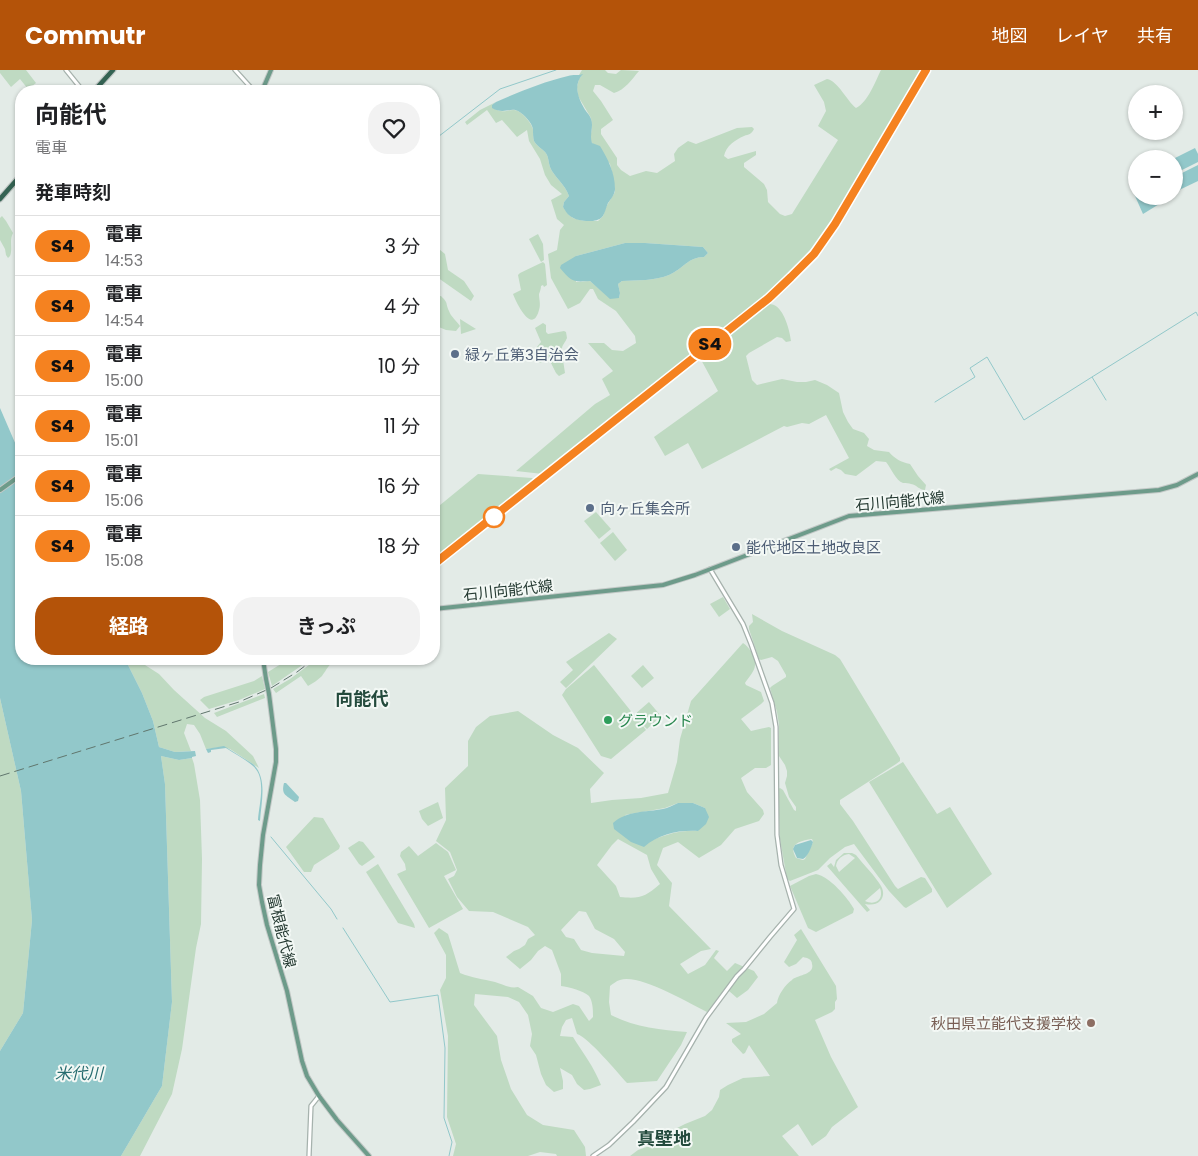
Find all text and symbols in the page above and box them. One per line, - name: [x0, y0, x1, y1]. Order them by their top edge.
- text: Commutr: [25, 19, 146, 52]
- text: 地図: [992, 23, 1028, 48]
- text: レイヤ: [1056, 23, 1109, 48]
- text: 共有: [1137, 23, 1173, 48]
- map controls: [1128, 85, 1183, 205]
- button: +: [1128, 85, 1183, 140]
- text: 向能代: [35, 98, 107, 131]
- button: heart: [368, 102, 420, 154]
- text: 電車: [35, 136, 67, 159]
- button: −: [1128, 150, 1183, 205]
- text: 発車時刻: [35, 179, 111, 206]
- text: 電車: [105, 220, 143, 247]
- text: S4: [51, 233, 74, 258]
- text: 3 分: [385, 233, 420, 260]
- text: 14:53: [105, 249, 143, 272]
- text: 電車: [105, 280, 143, 307]
- text: S4: [51, 293, 74, 318]
- text: 4 分: [384, 293, 420, 320]
- text: 14:54: [105, 309, 144, 332]
- line badge: S4: [688, 328, 732, 360]
- text: S4: [698, 331, 722, 356]
- text: 電車: [105, 340, 143, 367]
- place label: 緑ヶ丘第3自治会: [465, 344, 579, 365]
- marker: 緑ヶ丘第3自治会: [449, 348, 461, 360]
- text: S4: [51, 353, 74, 378]
- text: 10 分: [378, 353, 420, 380]
- text: 15:00: [105, 369, 144, 392]
- text: 電車: [105, 400, 143, 427]
- text: S4: [51, 413, 74, 438]
- text: 11 分: [384, 413, 420, 440]
- text: 15:01: [105, 429, 139, 452]
- text: 電車: [105, 460, 143, 487]
- text: S4: [51, 473, 74, 498]
- text: 16 分: [378, 473, 420, 500]
- street label: 石川向能代線: [854, 487, 946, 515]
- text: 15:06: [105, 489, 144, 512]
- place label: 向ヶ丘集会所: [600, 498, 690, 519]
- marker: 向ヶ丘集会所: [584, 502, 596, 514]
- unlabelled marker: [483, 506, 505, 528]
- text: 電車: [105, 520, 143, 547]
- text: S4: [51, 533, 74, 558]
- text: 18 分: [378, 533, 420, 560]
- place label: 能代地区土地改良区: [746, 537, 881, 558]
- marker: 能代地区土地改良区: [730, 541, 742, 553]
- text: 15:08: [105, 549, 144, 572]
- street label: 石川向能代線: [462, 575, 554, 605]
- button: 経路: [35, 597, 223, 655]
- button: きっぷ: [233, 597, 420, 655]
- district label: 向能代: [335, 686, 389, 711]
- place label: グラウンド: [618, 710, 693, 731]
- marker: グラウンド: [602, 714, 614, 726]
- street label: 富根能代線: [263, 892, 301, 970]
- place label: 秋田県立能代支援学校: [931, 1013, 1081, 1034]
- marker: 秋田県立能代支援学校: [1085, 1017, 1097, 1029]
- water label: 米代川: [55, 1062, 105, 1085]
- district label: 真壁地: [637, 1126, 691, 1151]

